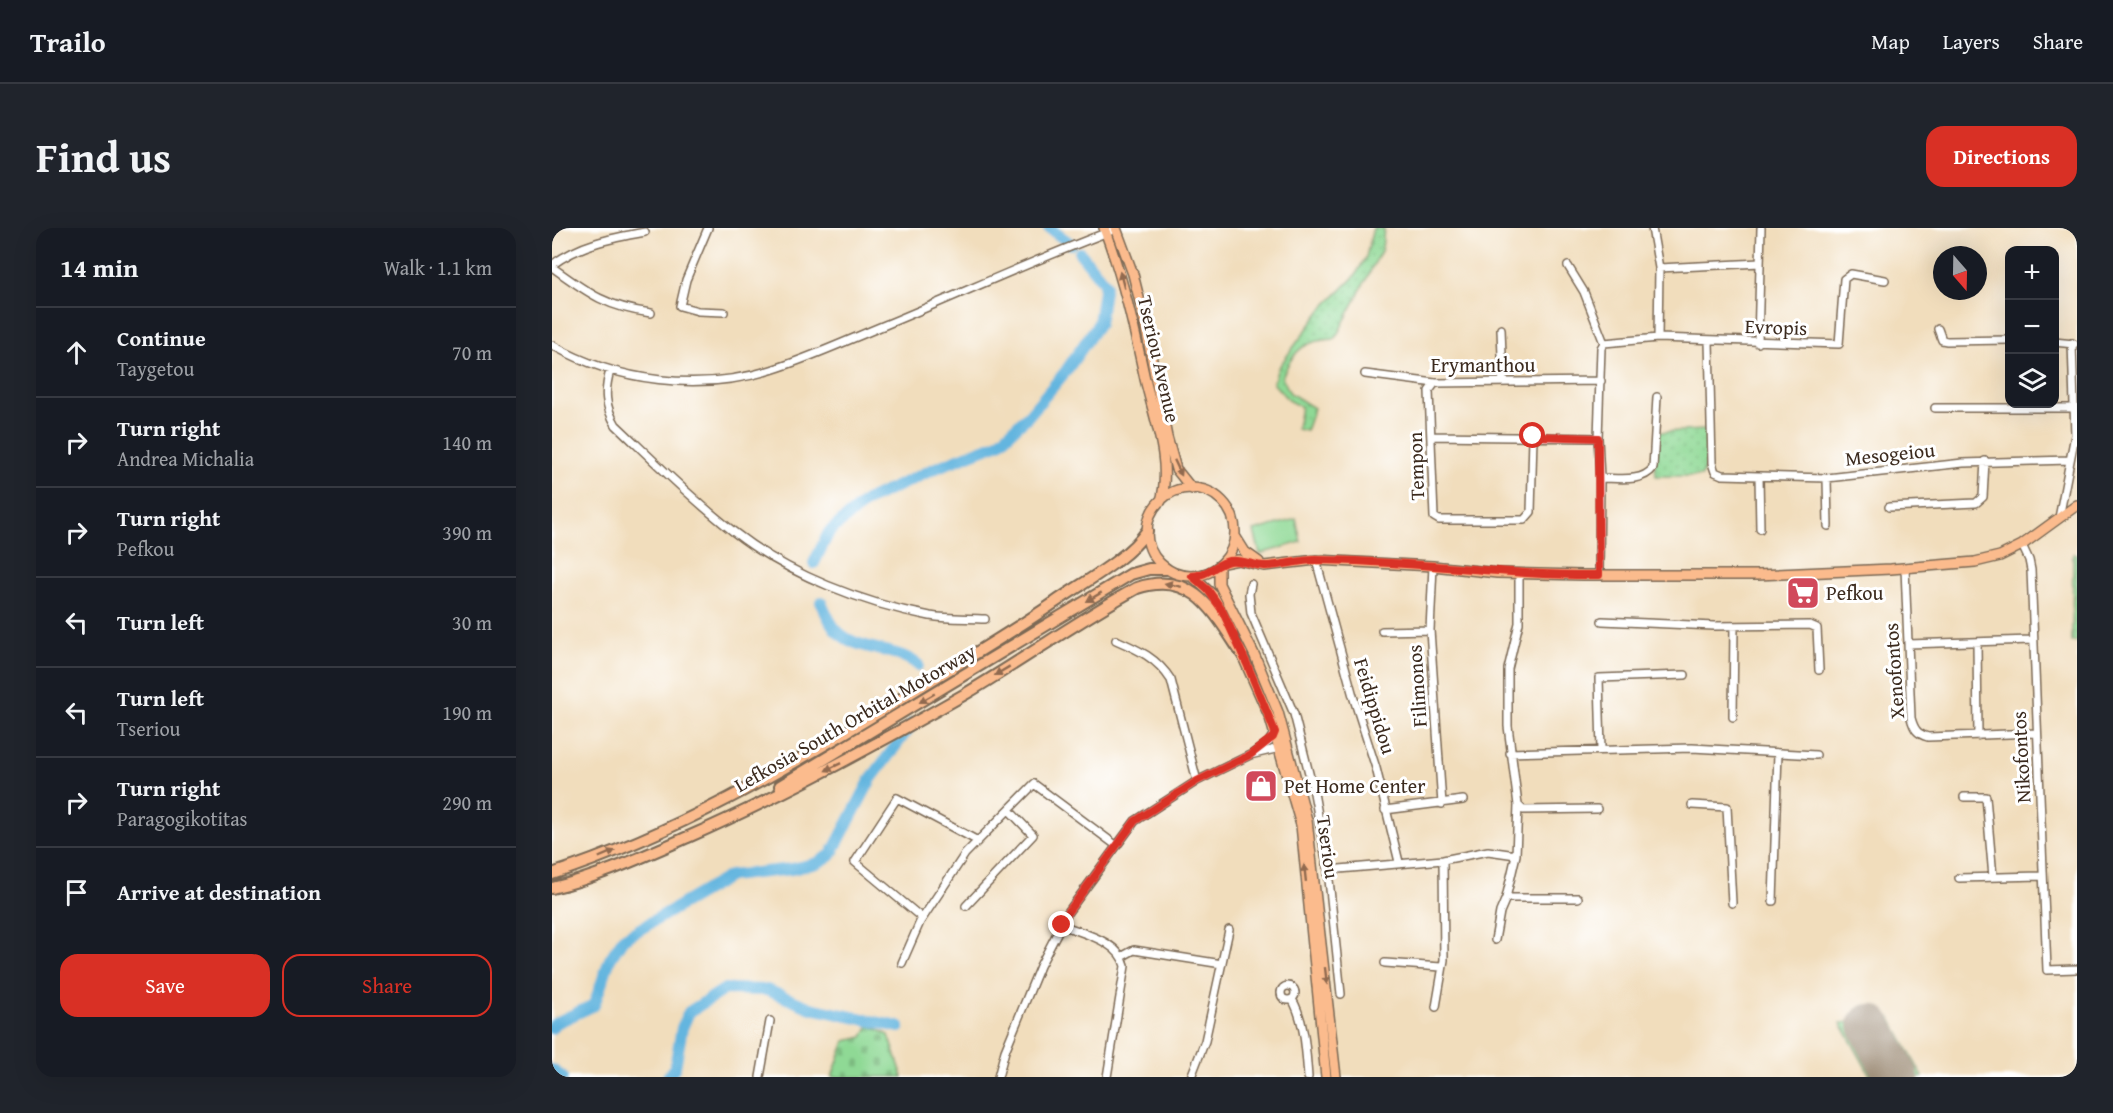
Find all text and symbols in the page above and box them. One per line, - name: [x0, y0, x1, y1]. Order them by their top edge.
- text: Trailo: [30, 21, 106, 62]
- text: Map: [1871, 26, 1910, 57]
- text: Layers: [1943, 26, 2000, 57]
- text: Share: [2033, 26, 2083, 57]
- text: Find us: [36, 126, 171, 187]
- button: Directions: [1926, 126, 2077, 187]
- north arrow: [1933, 246, 1987, 300]
- map controls: [2005, 246, 2059, 408]
- button: +: [2005, 246, 2059, 300]
- text: 14 min: [60, 248, 138, 287]
- text: Walk · 1.1 km: [383, 253, 492, 282]
- one-way arrow: [1117, 271, 1126, 289]
- street label: Tseriou Avenue: [1131, 293, 1188, 425]
- button: −: [2005, 300, 2059, 354]
- street label: Evropis: [1744, 311, 1808, 342]
- text: Continue: [117, 322, 206, 354]
- icon: ahead: [60, 336, 93, 369]
- text: 70 m: [452, 338, 492, 367]
- street label: Erymanthou: [1431, 350, 1536, 379]
- text: Taygetou: [117, 354, 194, 383]
- button: layers: [2005, 354, 2059, 408]
- text: Turn right: [117, 412, 220, 444]
- route start: [1519, 422, 1545, 448]
- icon: right: [60, 426, 93, 459]
- text: 140 m: [442, 428, 492, 457]
- street label: Tempon: [1400, 431, 1431, 501]
- street label: Mesogeiou: [1844, 434, 1936, 473]
- text: Andrea Michalia: [117, 444, 254, 473]
- one-way arrow: [1173, 459, 1182, 476]
- text: Turn right: [117, 502, 220, 534]
- icon: right: [60, 516, 93, 549]
- text: 390 m: [442, 518, 492, 547]
- text: Pefkou: [117, 534, 174, 563]
- supermarket icon: Pefkou: [1785, 575, 1821, 611]
- place label: Pefkou: [1826, 578, 1884, 607]
- one-way arrow: [1163, 580, 1182, 589]
- one-way arrow: [1086, 591, 1102, 602]
- icon: left: [60, 606, 93, 639]
- text: Turn left: [117, 606, 204, 638]
- text: 30 m: [452, 608, 492, 637]
- street label: Xenofontos: [1876, 622, 1911, 720]
- street label: Lefkosia South Orbital Motorway: [729, 636, 981, 799]
- street label: Filimonos: [1399, 644, 1434, 728]
- street label: Feidippidou: [1347, 654, 1404, 758]
- one-way arrow: [994, 665, 1011, 676]
- text: Turn left: [117, 682, 204, 714]
- one-way arrow: [919, 692, 935, 703]
- icon: left: [60, 696, 93, 729]
- text: 190 m: [442, 698, 492, 727]
- street label: Nikofontos: [2004, 710, 2037, 804]
- text: Tseriou: [117, 714, 180, 743]
- one-way arrow: [825, 763, 842, 772]
- shop icon: Pet Home Center: [1243, 768, 1279, 804]
- place label: Pet Home Center: [1284, 771, 1425, 800]
- text: Turn right: [117, 772, 220, 804]
- icon: right: [60, 786, 93, 819]
- text: 290 m: [442, 788, 492, 817]
- text: Paragogikotitas: [117, 804, 248, 833]
- street label: Tseriou: [1310, 814, 1347, 881]
- one-way arrow: [598, 849, 616, 859]
- one-way arrow: [1301, 863, 1310, 882]
- icon: arrive: [60, 876, 93, 909]
- text: Arrive at destination: [117, 876, 321, 908]
- route end: [1048, 911, 1074, 937]
- button: Save: [60, 954, 270, 1017]
- button: Share: [282, 954, 492, 1017]
- one-way arrow: [1321, 966, 1331, 985]

